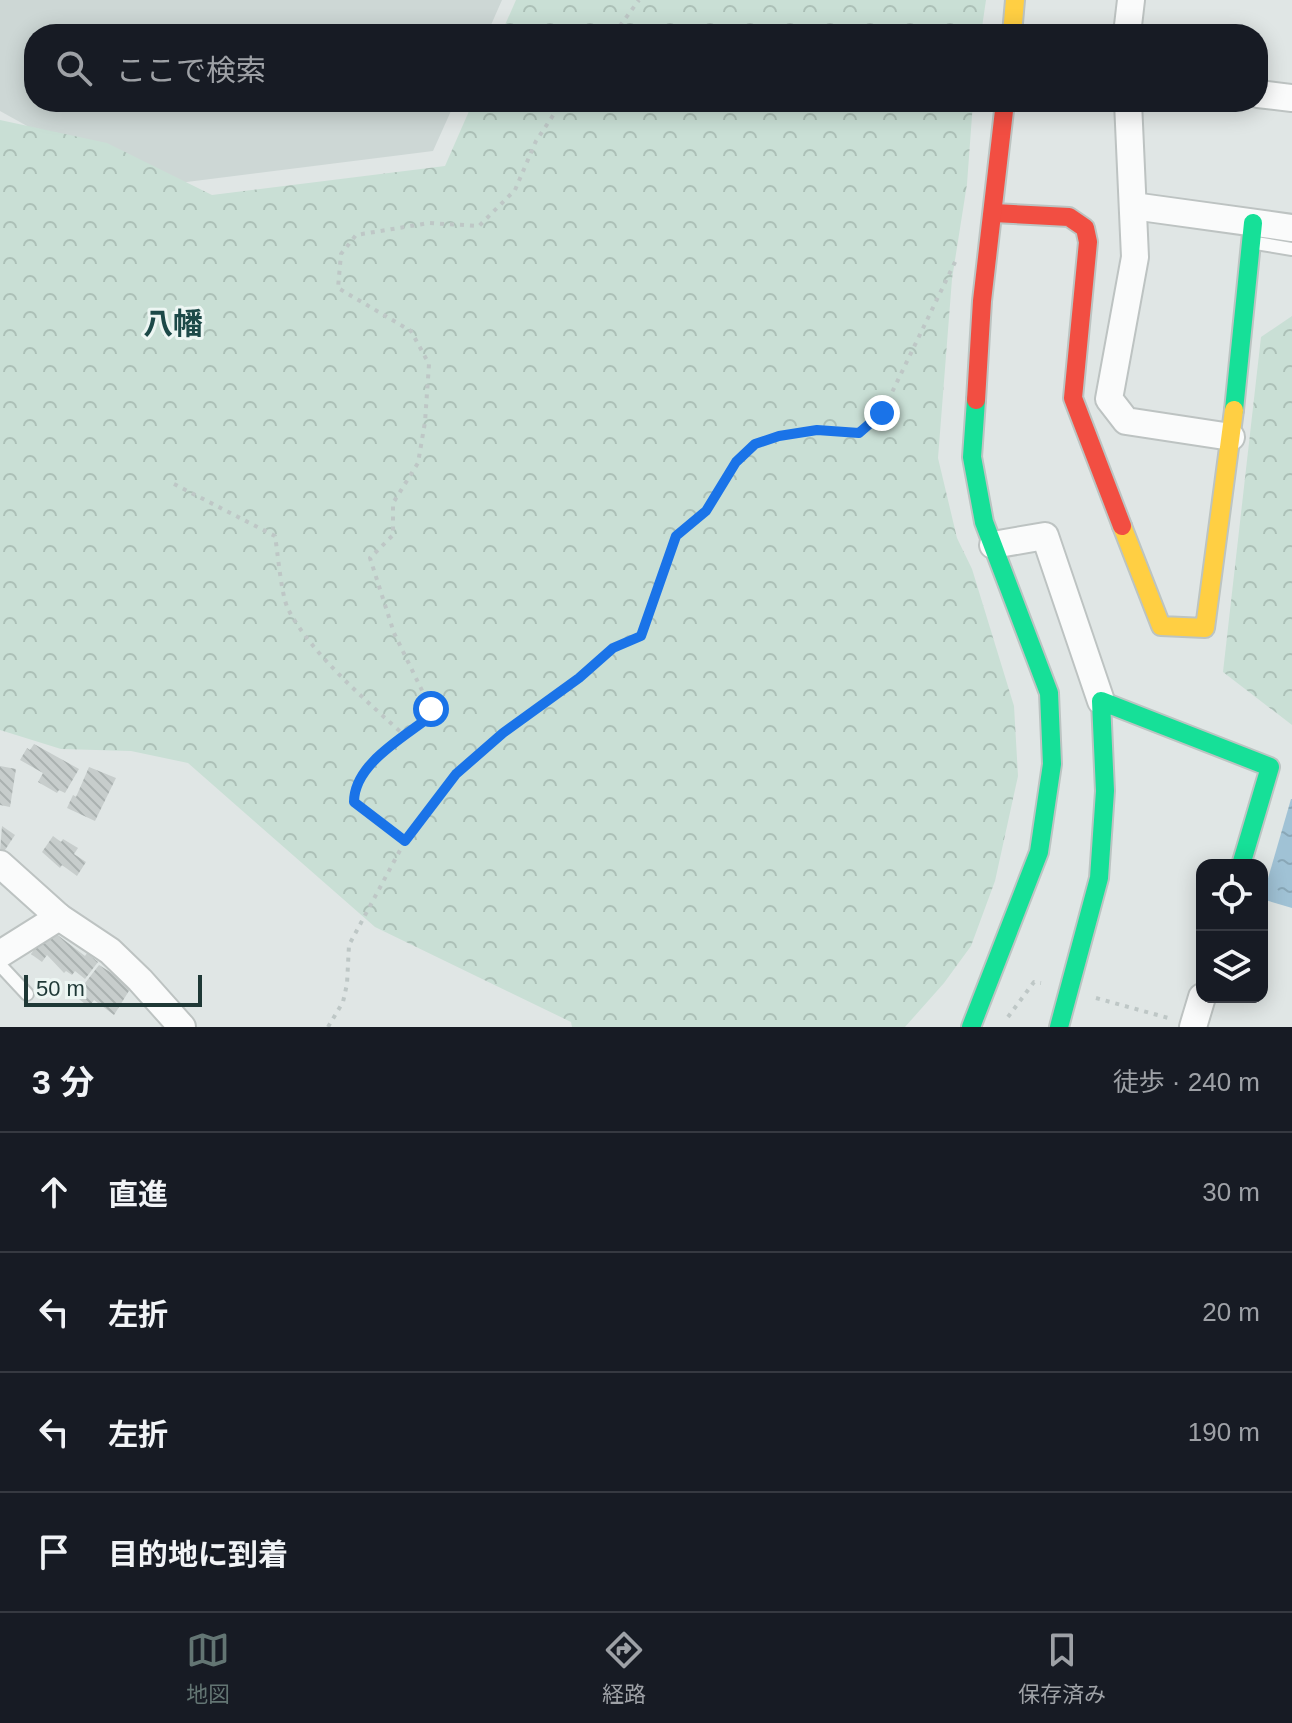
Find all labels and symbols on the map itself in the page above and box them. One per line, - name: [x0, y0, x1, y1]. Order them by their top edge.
- district label: 八幡: [143, 307, 203, 340]
- route end: [864, 395, 900, 431]
- route start: [413, 691, 449, 727]
- scale bar: [24, 971, 202, 1007]

